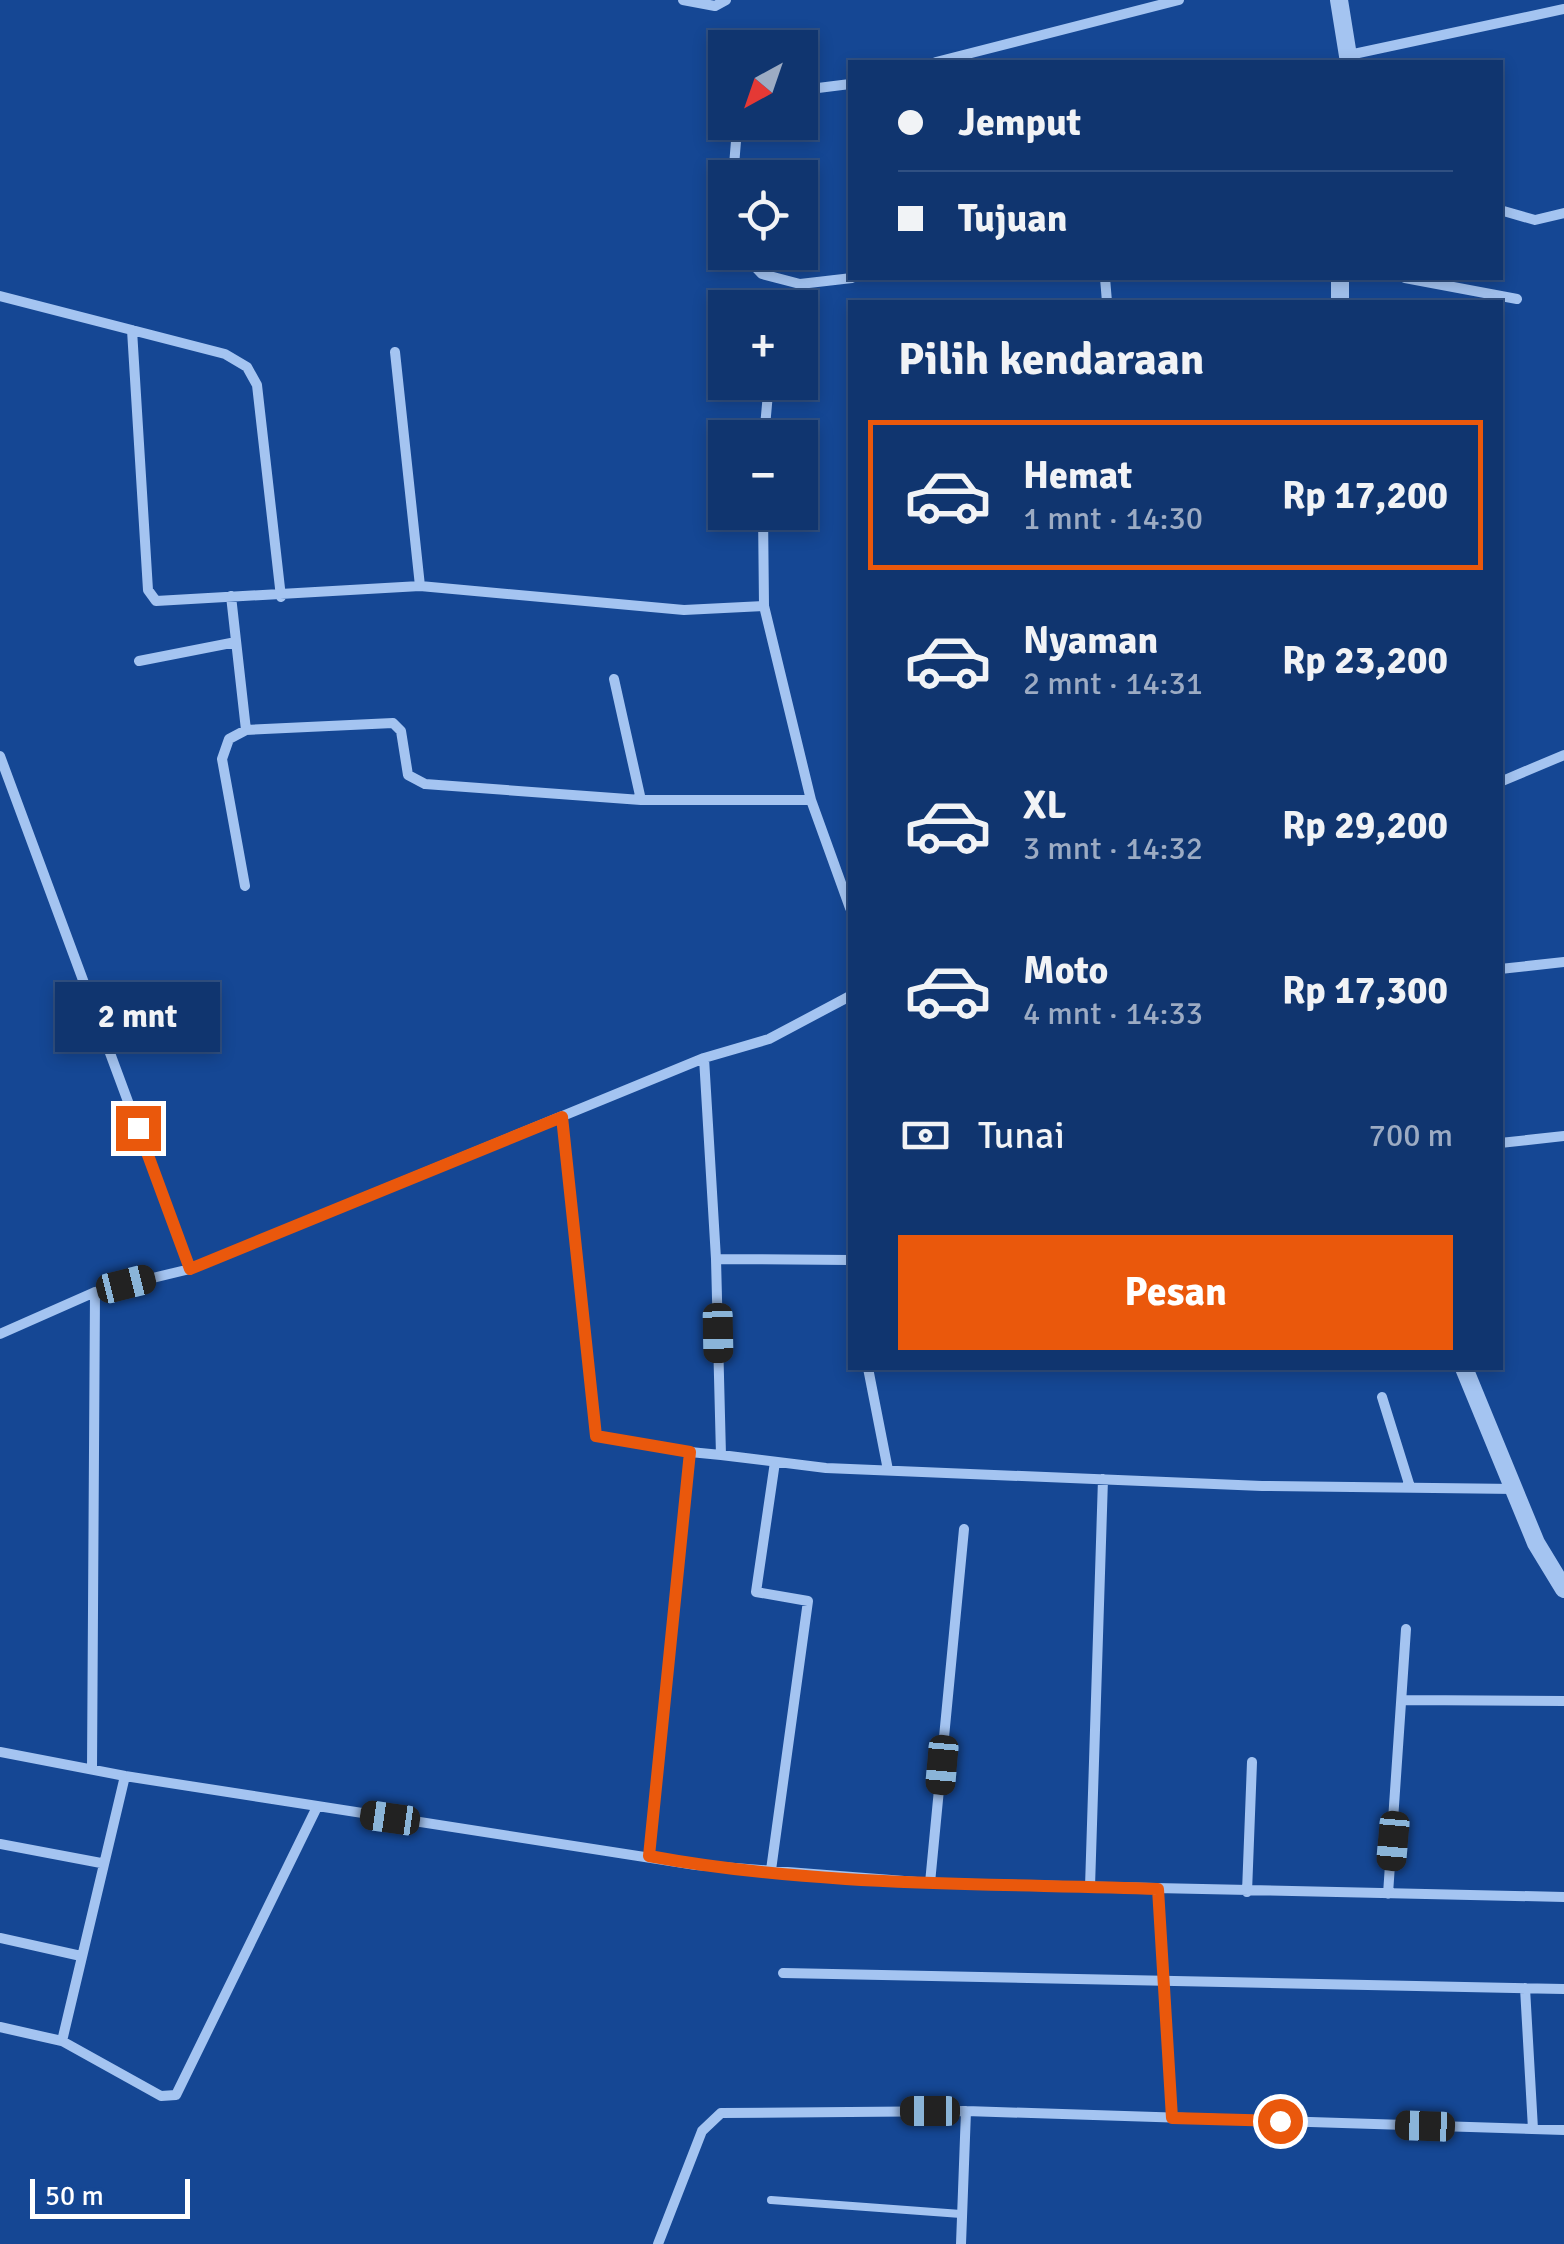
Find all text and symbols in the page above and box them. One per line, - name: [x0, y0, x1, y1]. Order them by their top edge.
- north arrow: [708, 30, 818, 140]
- map controls: [708, 30, 818, 530]
- text: Jemput: [958, 99, 1081, 146]
- button: locate: [708, 160, 818, 270]
- text: Tujuan: [958, 195, 1068, 242]
- button: +: [708, 290, 818, 400]
- text: Pilih kendaraan: [898, 332, 1204, 387]
- button: −: [708, 420, 818, 530]
- icon: car: [903, 450, 993, 540]
- text: Hemat: [1023, 452, 1132, 499]
- text: Rp 17,200: [1282, 472, 1448, 519]
- text: 1 mnt · 14:30: [1023, 499, 1203, 538]
- icon: car: [903, 615, 993, 705]
- text: Nyaman: [1023, 617, 1158, 664]
- text: Rp 23,200: [1282, 637, 1448, 684]
- text: 2 mnt · 14:31: [1023, 664, 1203, 703]
- icon: car: [903, 780, 993, 870]
- text: XL: [1023, 782, 1066, 829]
- text: Rp 29,200: [1282, 802, 1448, 849]
- text: 3 mnt · 14:32: [1023, 829, 1203, 868]
- icon: car: [903, 945, 993, 1035]
- text: Moto: [1023, 947, 1108, 994]
- text: Rp 17,300: [1282, 967, 1448, 1014]
- callout: 2 mnt: [56, 983, 220, 1053]
- text: 4 mnt · 14:33: [1023, 994, 1203, 1033]
- text: 2 mnt: [98, 997, 177, 1036]
- route end: [116, 1106, 161, 1151]
- icon: cash: [898, 1108, 953, 1163]
- text: Tunai: [978, 1112, 1065, 1159]
- text: 700 m: [1369, 1116, 1453, 1155]
- button: Pesan: [898, 1235, 1453, 1350]
- car: [93, 1262, 159, 1306]
- car: [702, 1303, 734, 1363]
- car: [924, 1734, 960, 1796]
- car: [358, 1799, 422, 1837]
- car: [1375, 1810, 1411, 1872]
- car: [900, 2096, 960, 2126]
- route start: [1258, 2099, 1303, 2144]
- car: [1394, 2110, 1456, 2142]
- scale bar: [30, 2174, 190, 2218]
- text: 50 m: [45, 2179, 104, 2213]

